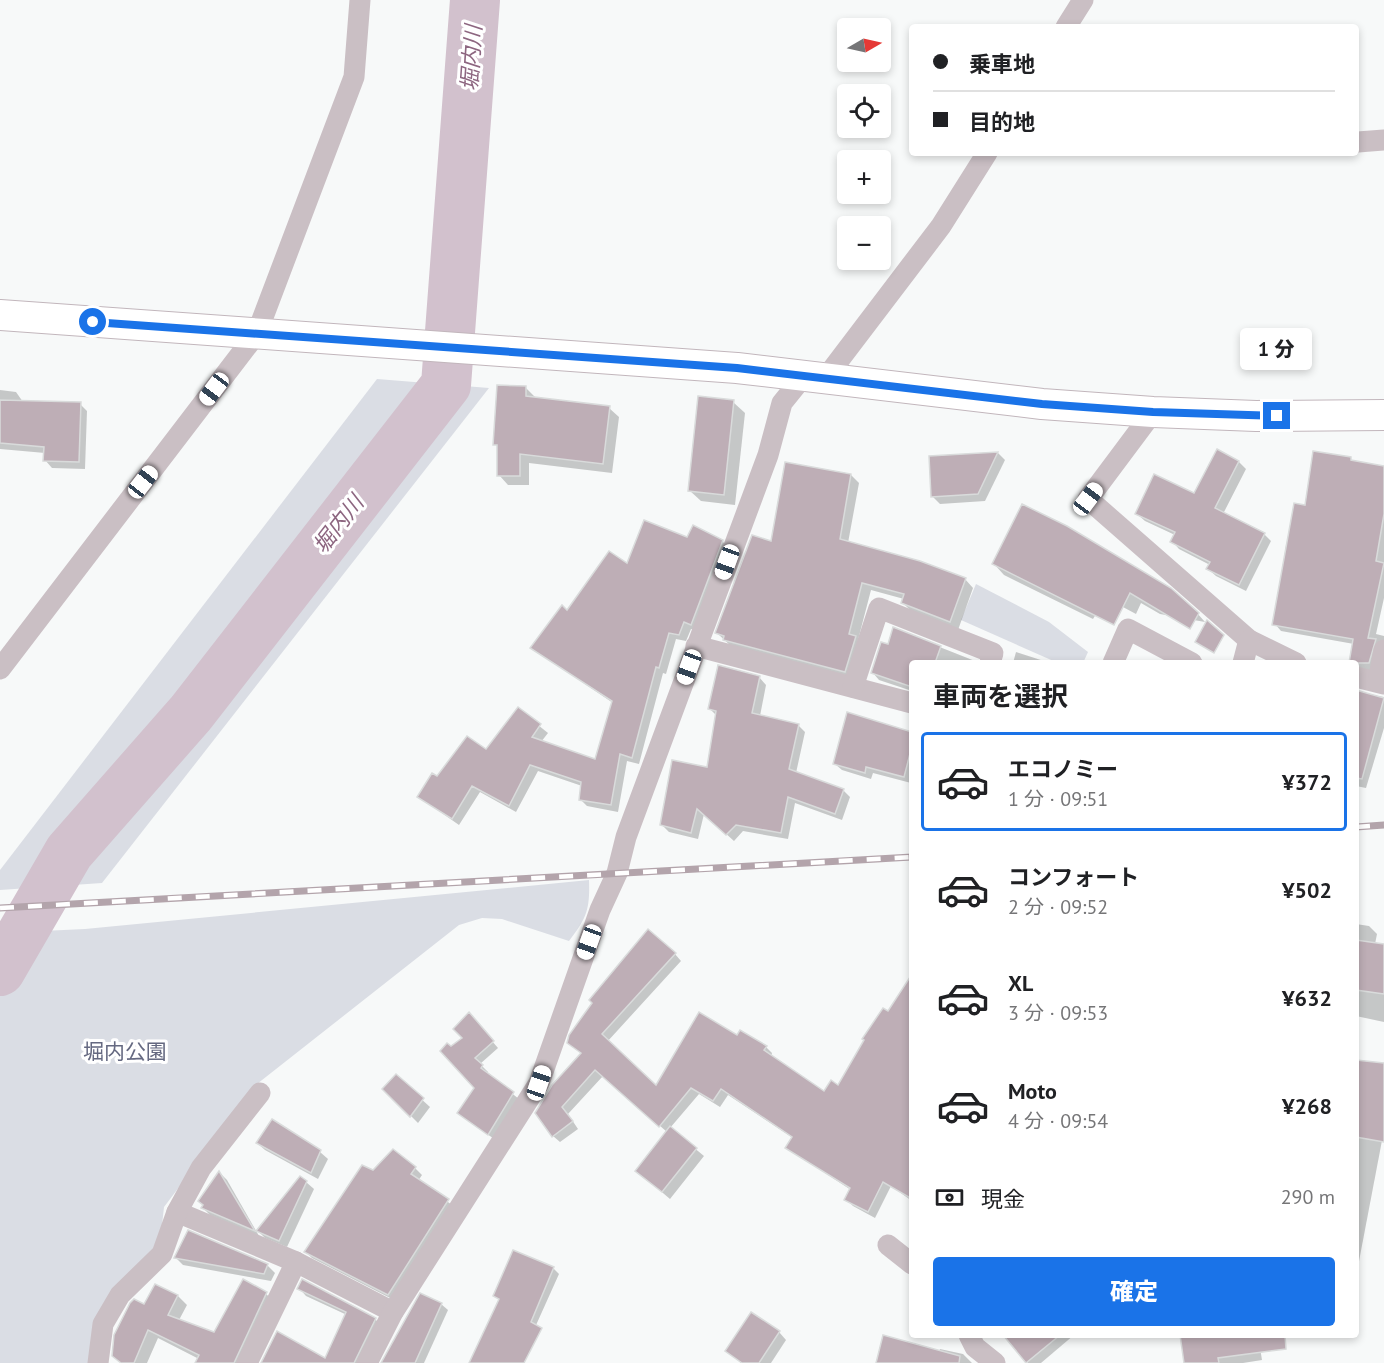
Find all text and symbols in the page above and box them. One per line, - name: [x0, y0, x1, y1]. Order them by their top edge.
- north arrow: [837, 18, 891, 72]
- map controls: [837, 18, 891, 270]
- water label: 堀内川: [455, 22, 487, 92]
- text: 乗車地: [969, 50, 1035, 78]
- button: locate: [837, 84, 891, 138]
- text: 目的地: [969, 108, 1035, 136]
- button: +: [837, 150, 891, 204]
- button: −: [837, 216, 891, 270]
- route start: [79, 308, 106, 335]
- callout: 1 分: [1241, 329, 1313, 371]
- text: 1 分: [1258, 336, 1294, 362]
- car: [196, 369, 232, 409]
- route end: [1263, 402, 1290, 429]
- car: [125, 462, 161, 502]
- car: [1070, 479, 1106, 519]
- water label: 堀内川: [307, 488, 371, 559]
- car: [712, 542, 742, 582]
- car: [674, 647, 704, 687]
- text: 車両を選択: [933, 679, 1068, 713]
- icon: car: [936, 755, 990, 809]
- text: エコノミー: [1008, 755, 1118, 783]
- text: ¥372: [1282, 768, 1332, 796]
- text: 1 分 · 09:51: [1008, 786, 1108, 812]
- icon: car: [936, 863, 990, 917]
- text: コンフォート: [1008, 863, 1139, 891]
- text: ¥502: [1282, 876, 1332, 904]
- text: 2 分 · 09:52: [1008, 894, 1108, 920]
- car: [574, 922, 604, 962]
- text: XL: [1008, 969, 1033, 997]
- icon: car: [936, 971, 990, 1025]
- text: ¥632: [1282, 984, 1332, 1012]
- text: 3 分 · 09:53: [1008, 1000, 1108, 1026]
- park label: 堀内公園: [83, 1038, 167, 1065]
- car: [525, 1063, 553, 1103]
- text: Moto: [1008, 1077, 1057, 1105]
- icon: car: [936, 1079, 990, 1133]
- text: ¥268: [1282, 1092, 1332, 1120]
- text: 4 分 · 09:54: [1008, 1108, 1108, 1134]
- icon: cash: [933, 1181, 966, 1214]
- text: 290 m: [1281, 1184, 1335, 1210]
- text: 現金: [981, 1185, 1025, 1213]
- button: 確定: [933, 1257, 1335, 1326]

